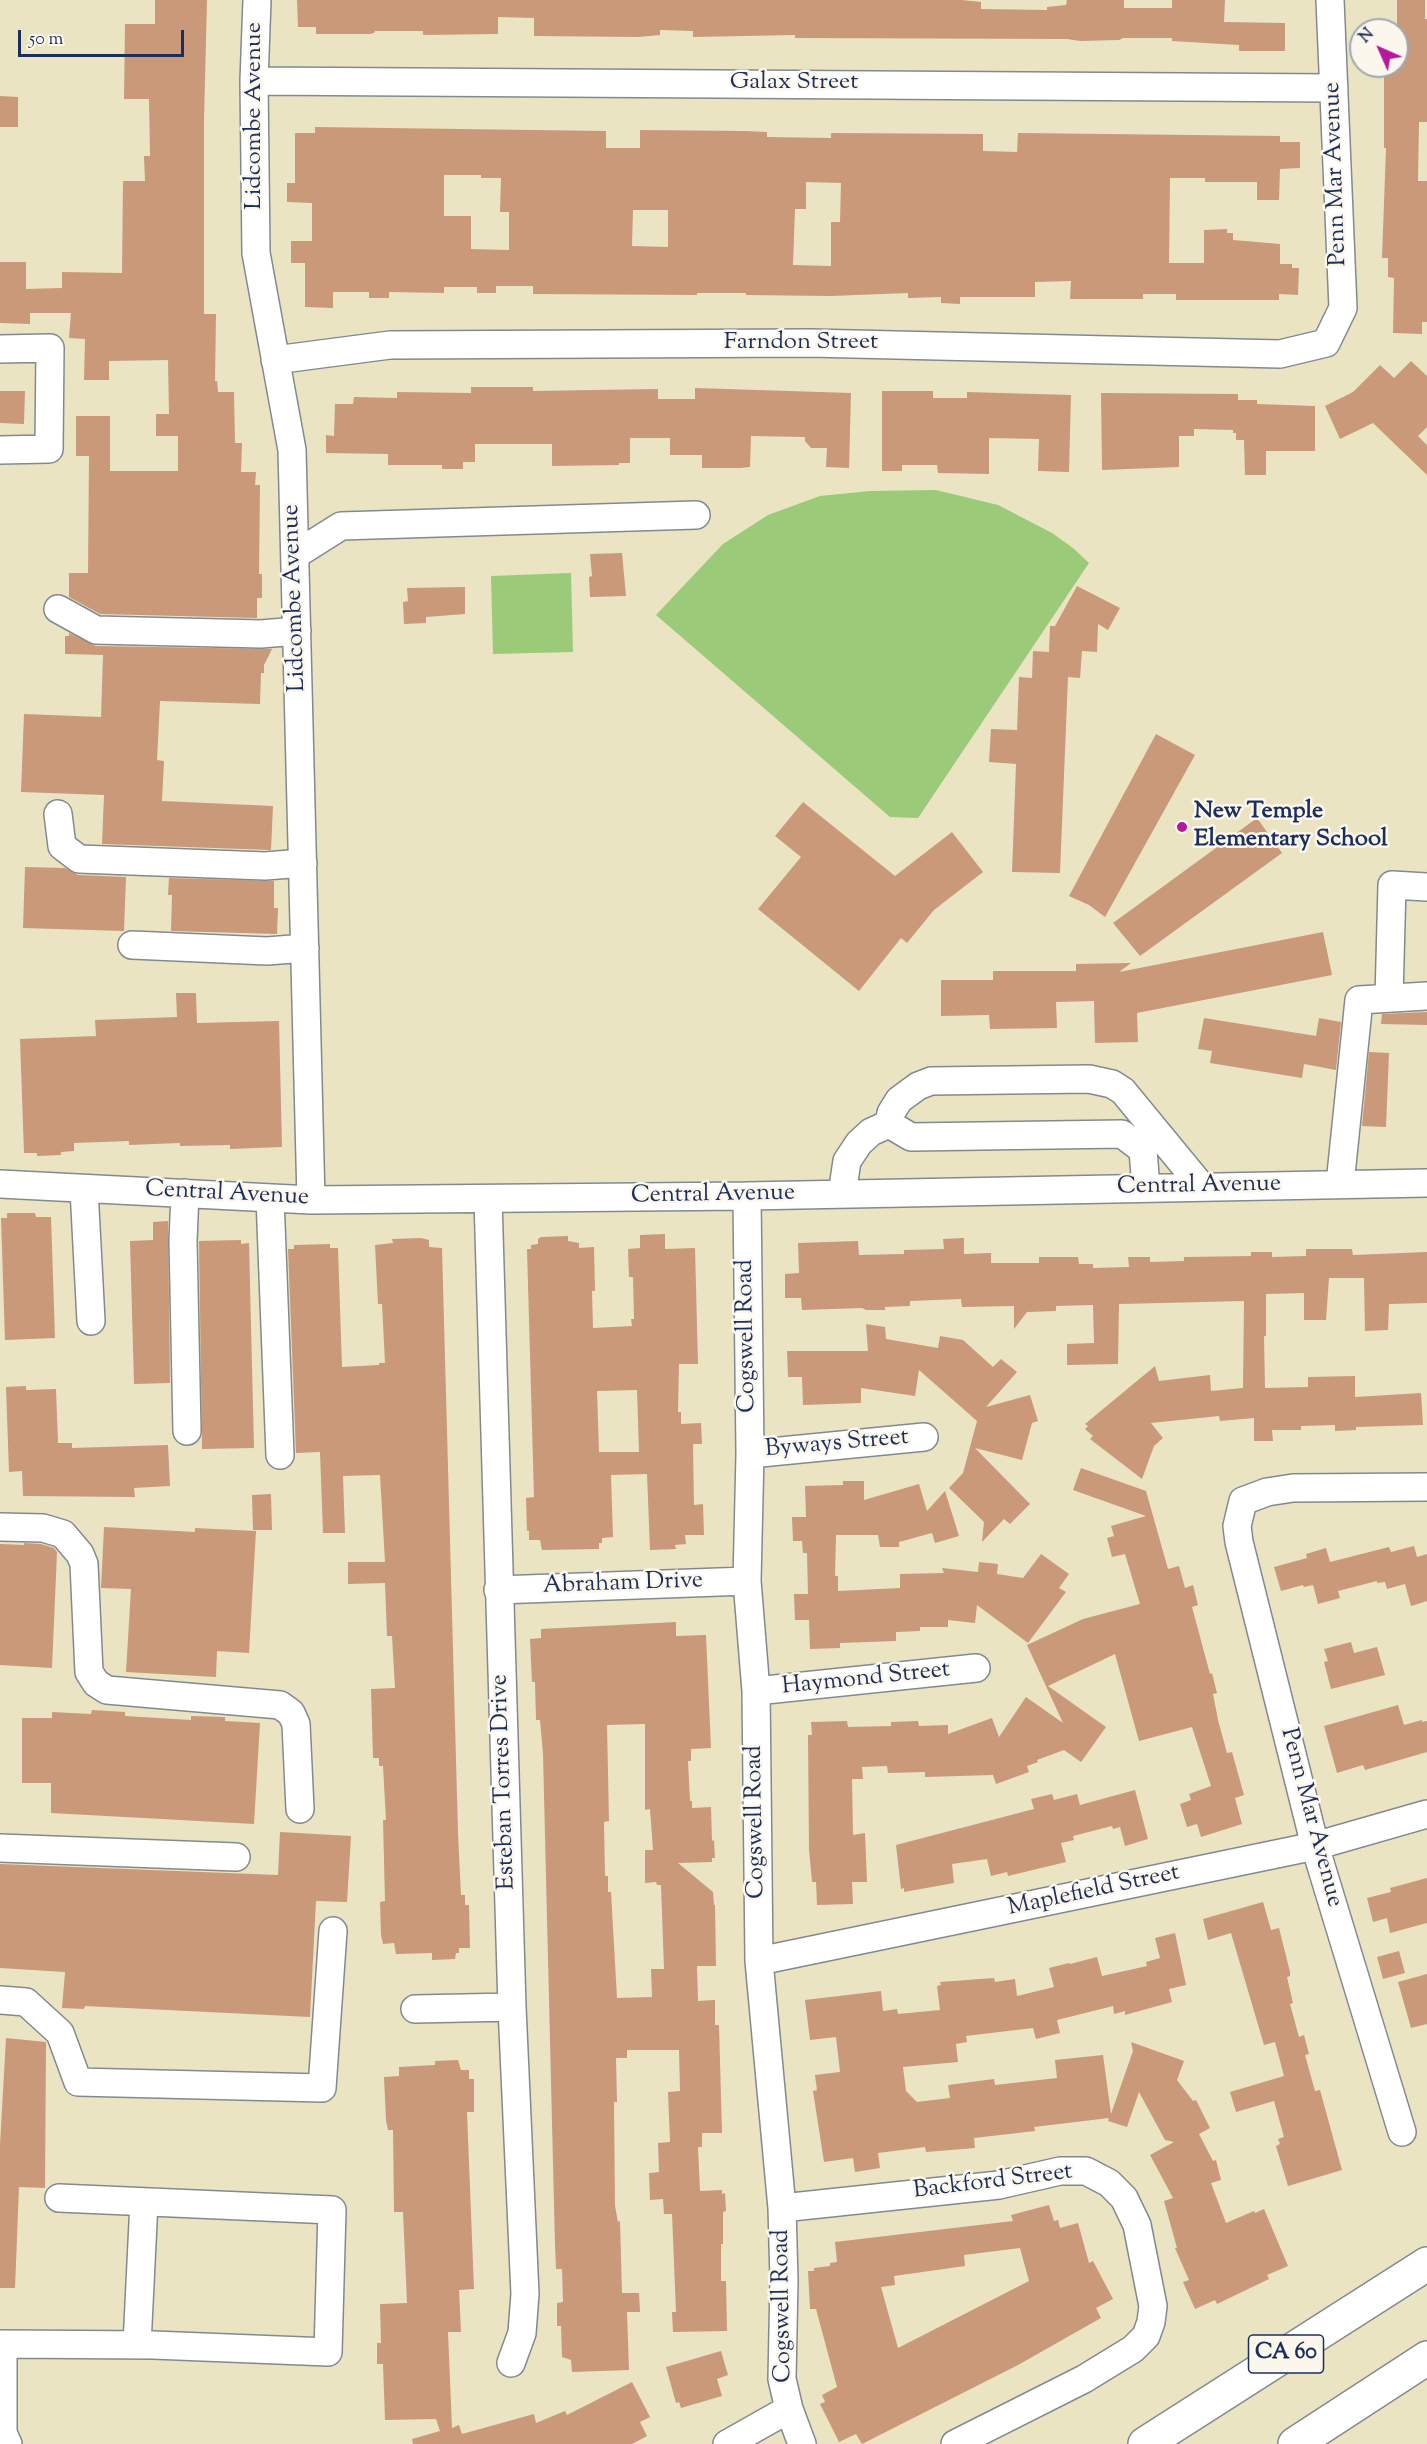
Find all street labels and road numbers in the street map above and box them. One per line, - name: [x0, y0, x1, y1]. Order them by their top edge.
- street label: Lidcombe Avenue: [242, 22, 270, 210]
- street label: Galax Street: [730, 70, 858, 98]
- street label: Penn Mar Avenue: [1319, 81, 1355, 267]
- street label: Farndon Street: [724, 330, 878, 358]
- street label: Lidcombe Avenue: [278, 504, 314, 692]
- street label: Central Avenue: [1117, 1171, 1281, 1203]
- street label: Central Avenue: [144, 1176, 310, 1214]
- street label: Central Avenue: [631, 1180, 795, 1212]
- street label: Cogswell Road: [732, 1259, 764, 1413]
- street label: Byways Street: [764, 1424, 910, 1466]
- street label: Abraham Drive: [542, 1568, 704, 1602]
- street label: Haymond Street: [780, 1657, 952, 1703]
- street label: Esteban Torres Drive: [487, 1674, 523, 1890]
- street label: Penn Mar Avenue: [1272, 1725, 1348, 1911]
- street label: Cogswell Road: [741, 1745, 773, 1899]
- street label: Maplefield Street: [1005, 1860, 1183, 1924]
- street label: Backford Street: [912, 2159, 1074, 2207]
- street label: Cogswell Road: [768, 2229, 800, 2383]
- road number: CA 60: [1248, 2335, 1324, 2373]

